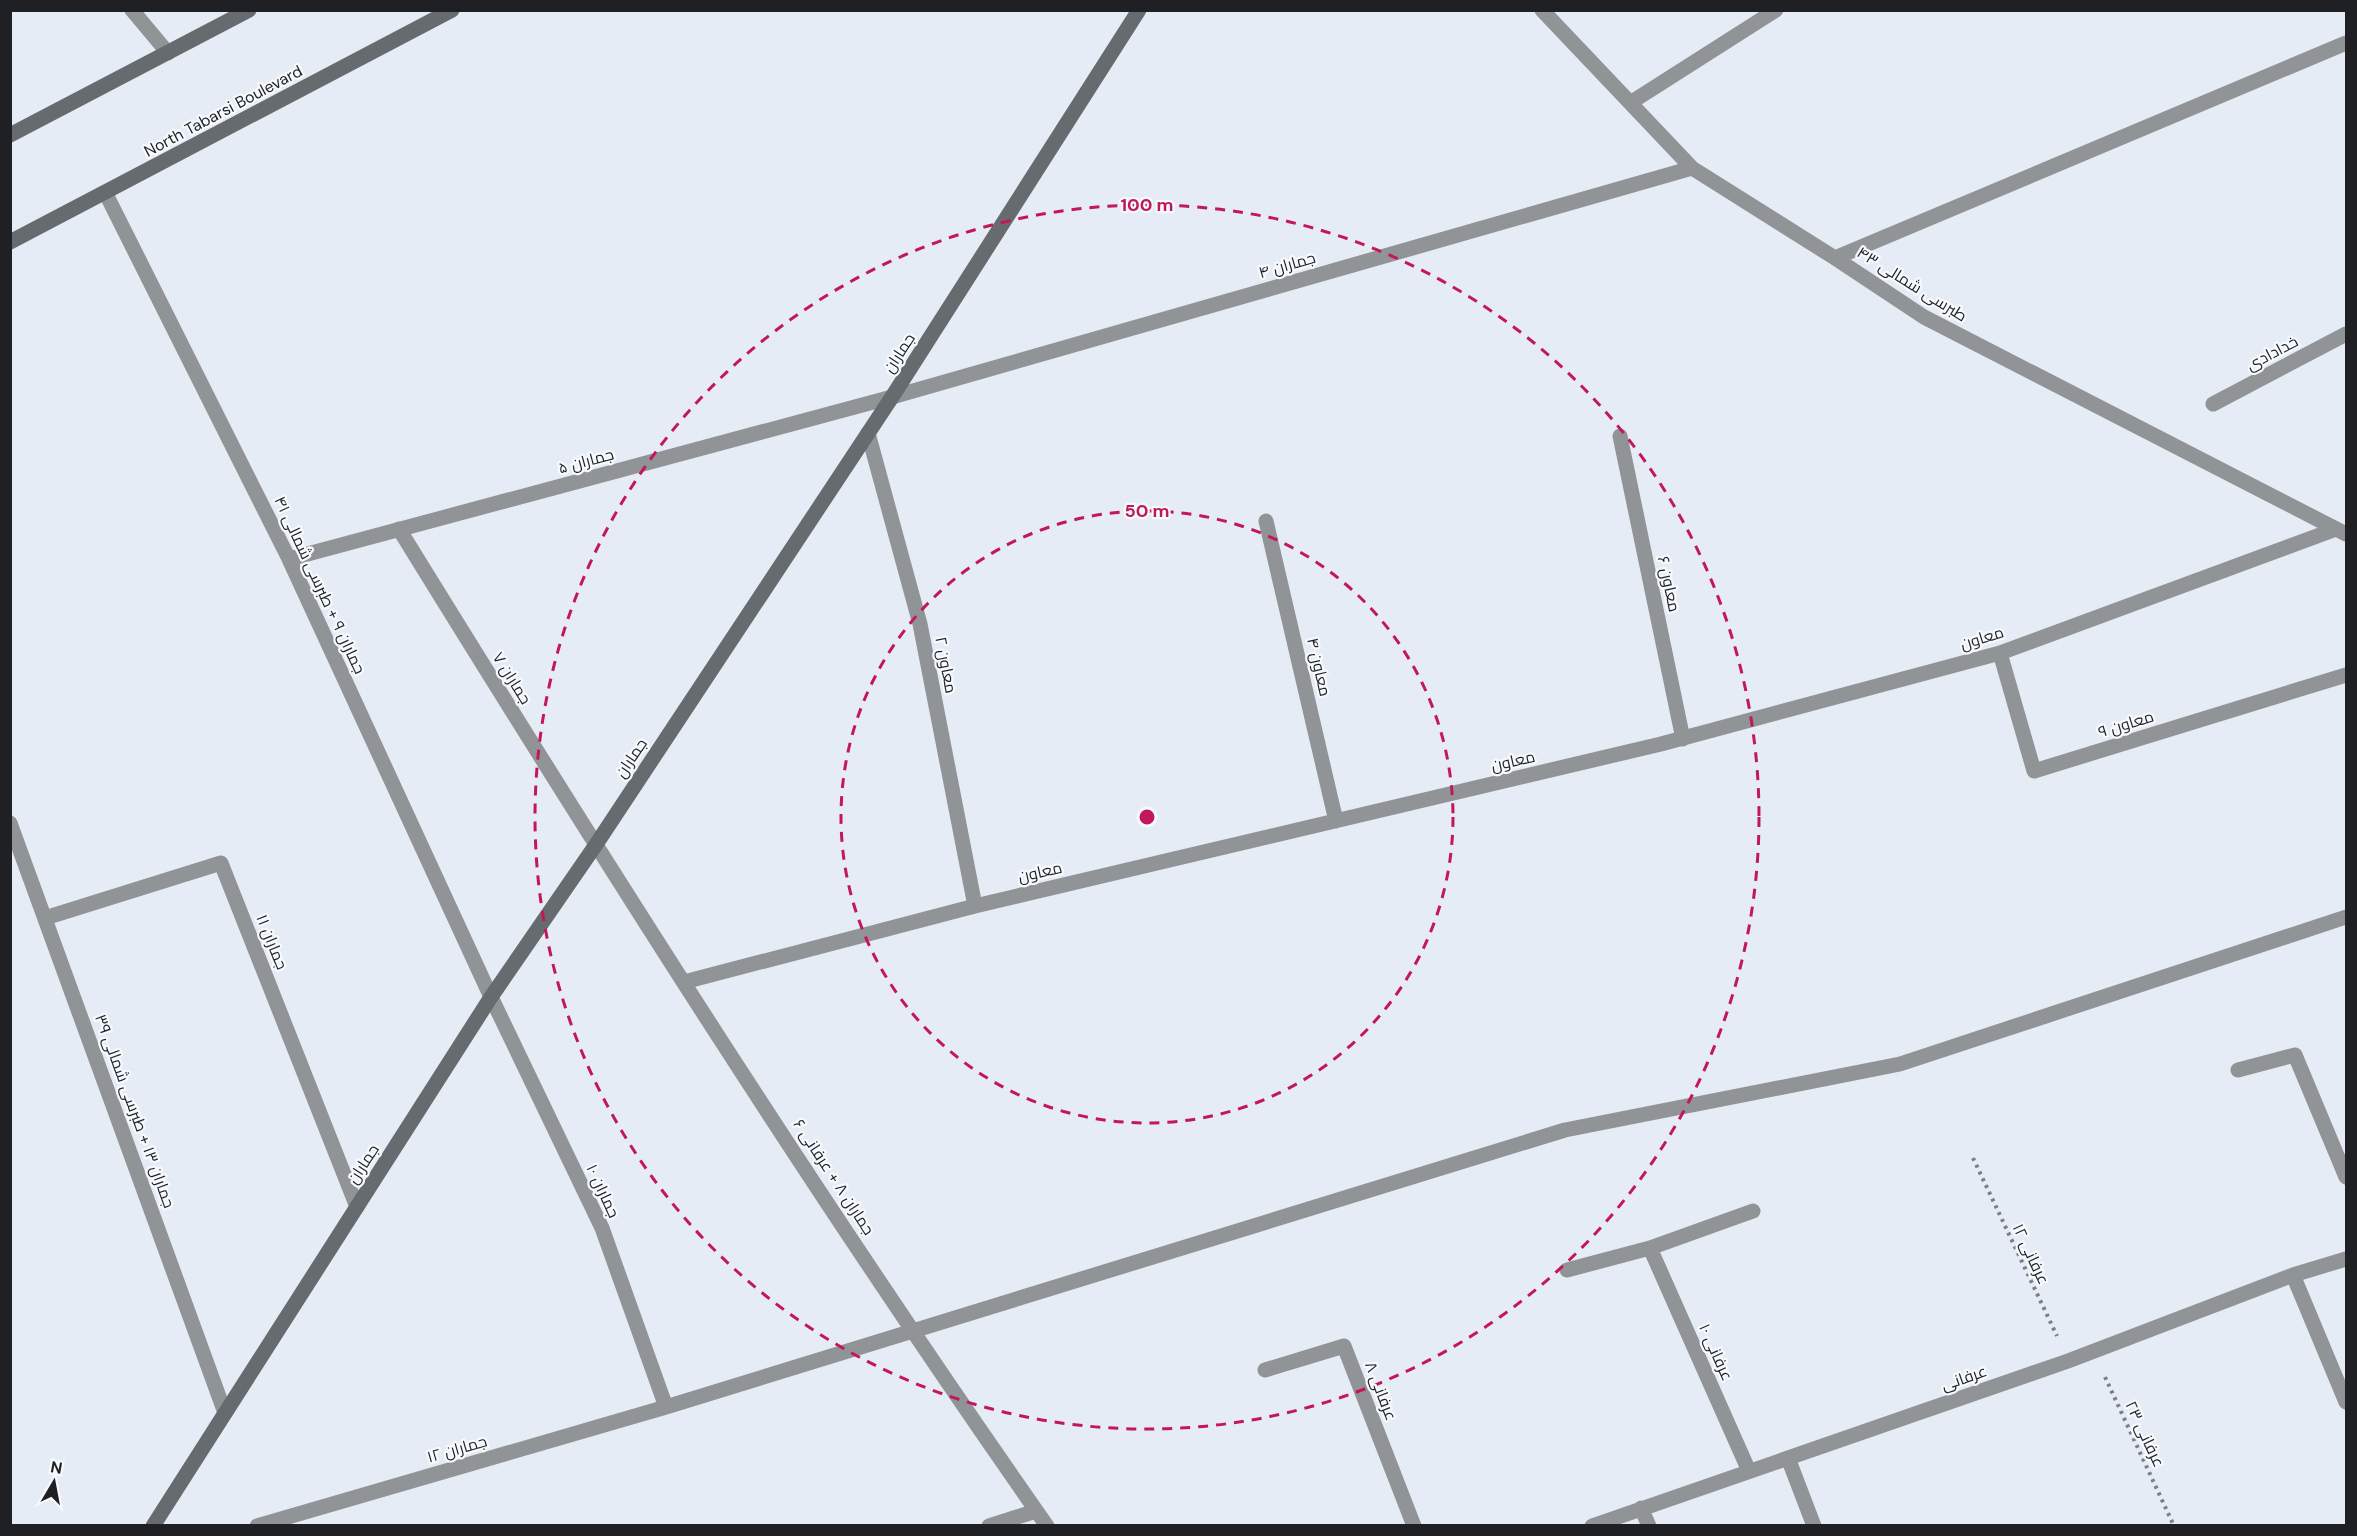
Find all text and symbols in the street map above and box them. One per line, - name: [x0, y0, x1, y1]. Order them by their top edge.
- street label: North Tabarsi Boulevard: [140, 60, 306, 162]
- text: 100 m: [1120, 193, 1174, 217]
- street label: طبرسی شمالی ۴۳: [1853, 242, 1971, 326]
- street label: جماران ۴: [1256, 247, 1318, 283]
- street label: جماران: [878, 329, 920, 377]
- street label: خدادادی: [2242, 331, 2302, 375]
- street label: جماران ۵: [556, 444, 616, 478]
- street label: جماران ۹ + طبرسی شمالی ۴۱: [270, 493, 370, 677]
- text: 50 m: [1124, 499, 1170, 523]
- street label: معاون ۶: [1653, 554, 1685, 614]
- street label: معاون: [1958, 621, 2006, 655]
- street label: معاون ۲: [930, 635, 962, 695]
- street label: معاون ۴: [1302, 636, 1336, 698]
- street label: جماران ۷: [488, 648, 536, 708]
- street label: معاون ۹: [2096, 706, 2156, 742]
- street label: جماران: [610, 734, 652, 782]
- street label: معاون: [1489, 746, 1537, 776]
- centre of rings: [1137, 807, 1157, 827]
- street label: معاون: [1016, 857, 1064, 887]
- street label: جماران ۱۱: [251, 911, 293, 973]
- street label: جماران ۱۳ + طبرسی شمالی ۳۹: [90, 1011, 180, 1211]
- street label: جماران ۸ + عرفانی ۶: [789, 1115, 879, 1239]
- street label: جماران: [342, 1140, 384, 1188]
- street label: جماران ۱۰: [581, 1161, 625, 1221]
- street label: عرفانی ۱۲: [2008, 1220, 2054, 1288]
- street label: عرفانی ۱۰: [1694, 1320, 1738, 1384]
- street label: عرفانی ۸: [1360, 1359, 1402, 1423]
- street label: عرفانی: [1938, 1360, 1990, 1396]
- street label: عرفانی ۲۳: [2121, 1398, 2169, 1470]
- street label: جماران ۱۲: [425, 1430, 489, 1468]
- north arrow: [24, 1452, 84, 1512]
- text: N: [49, 1456, 64, 1479]

